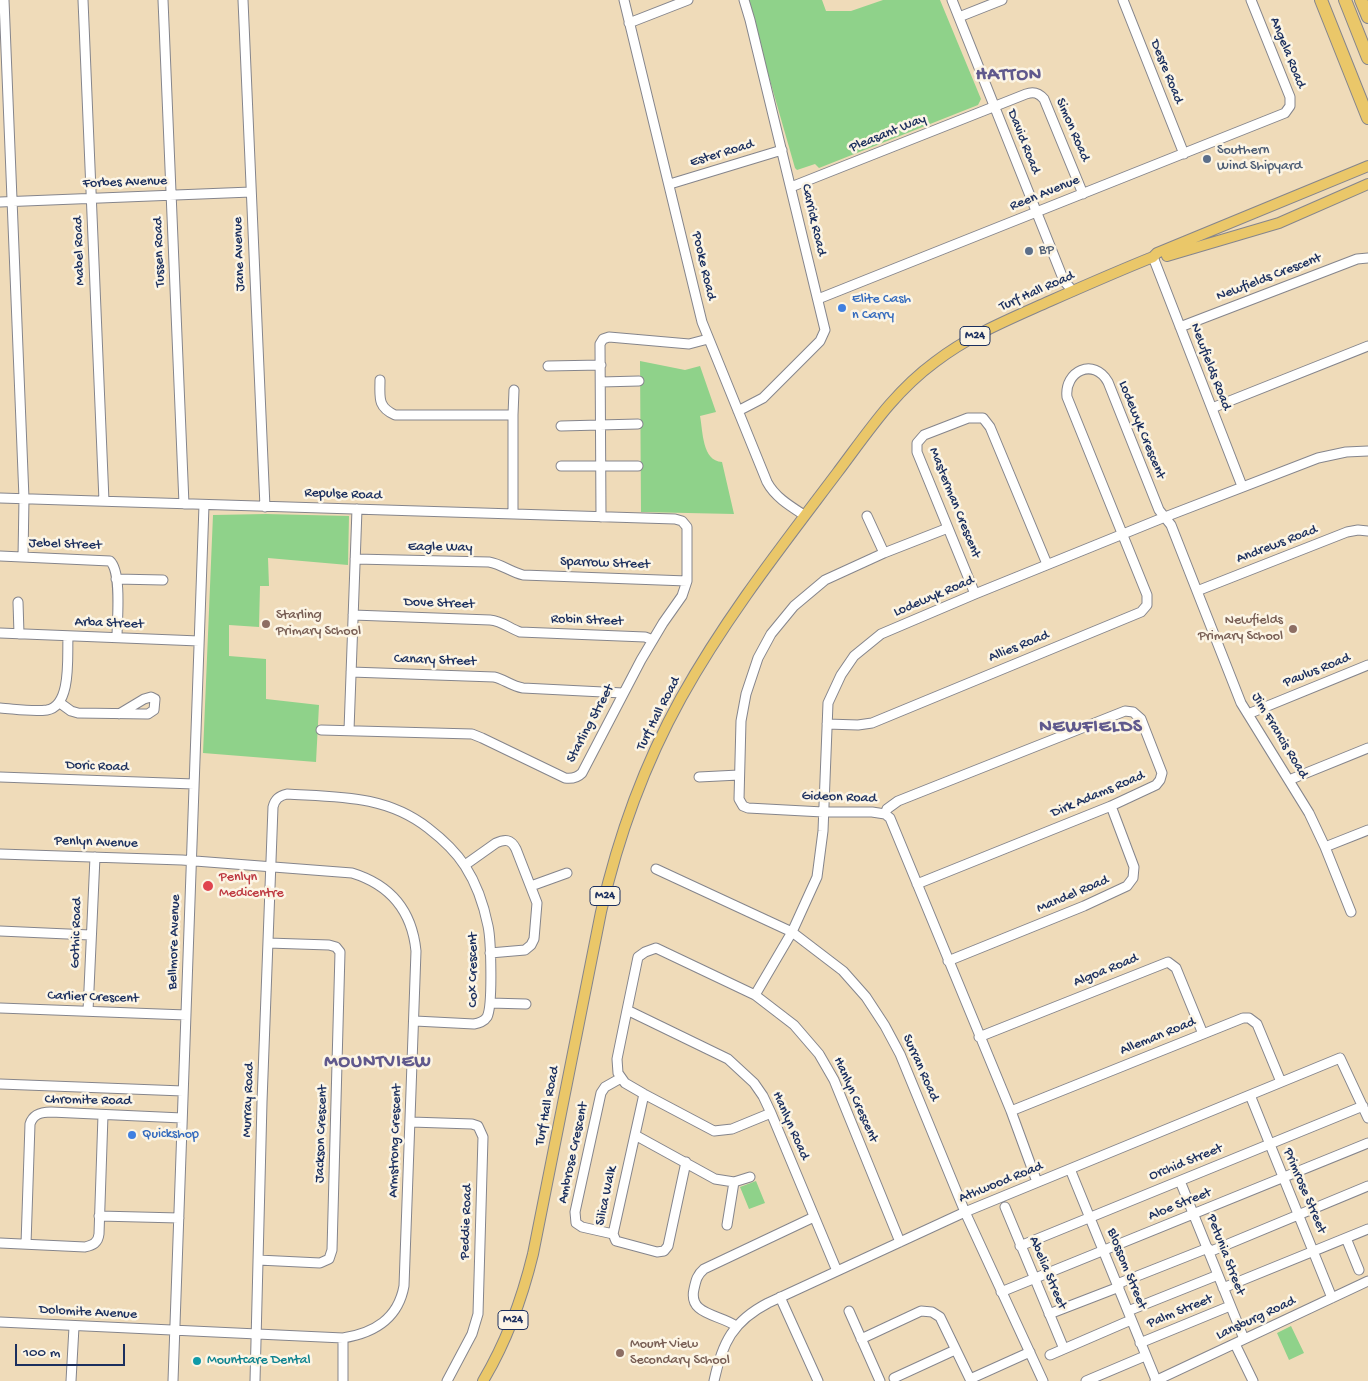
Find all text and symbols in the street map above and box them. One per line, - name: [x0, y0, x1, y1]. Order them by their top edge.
- street label: Angela Road: [1265, 15, 1309, 91]
- street label: Desre Road: [1146, 38, 1186, 106]
- district label: HATTON: [975, 65, 1043, 87]
- street label: Simon Road: [1051, 96, 1093, 164]
- street label: David Road: [1002, 107, 1044, 177]
- street label: Pleasant Way: [847, 111, 929, 157]
- street label: Ester Road: [688, 136, 756, 172]
- place label: Southern Wind Shipyard: [1217, 143, 1302, 176]
- marker: Southern Wind Shipyard: [1201, 153, 1213, 165]
- street label: Reen Avenue: [1008, 172, 1082, 216]
- street label: Forbes Avenue: [82, 173, 168, 193]
- street label: Carrick Road: [797, 182, 829, 258]
- street label: Mabel Road: [70, 216, 90, 286]
- street label: Jane Avenue: [230, 216, 250, 292]
- street label: Tussen Road: [150, 217, 170, 287]
- street label: Pooke Road: [687, 230, 719, 302]
- place label: BP: [1039, 243, 1054, 259]
- marker: BP: [1023, 245, 1035, 257]
- street label: Newfields Crescent: [1214, 250, 1324, 306]
- street label: Turf Hall Road: [997, 268, 1077, 316]
- place label: Elite Cash n Carry: [852, 292, 911, 324]
- marker: Elite Cash n Carry: [836, 302, 848, 314]
- street label: Newfields Road: [1186, 321, 1234, 413]
- road number: M24: [960, 326, 990, 346]
- street label: Lodewyk Crescent: [1114, 378, 1168, 482]
- street label: Masterman Crescent: [924, 445, 984, 561]
- street label: Repulse Road: [304, 485, 382, 505]
- street label: Andrews Road: [1234, 522, 1320, 568]
- street label: Jebel Street: [28, 535, 102, 555]
- street label: Eagle Way: [408, 539, 472, 557]
- street label: Sparrow Street: [560, 554, 650, 574]
- street label: Lodewyk Road: [891, 573, 977, 621]
- street label: Dove Street: [404, 594, 474, 614]
- place label: Starling Primary School: [276, 608, 361, 640]
- street label: Robin Street: [551, 611, 623, 631]
- place label: Newfields Primary School: [1198, 613, 1283, 646]
- street label: Arba Street: [74, 614, 144, 634]
- marker: Starling Primary School: [260, 618, 272, 630]
- marker: Newfields Primary School: [1287, 623, 1299, 635]
- street label: Allies Road: [986, 627, 1052, 667]
- street label: Paulus Road: [1281, 650, 1353, 692]
- street label: Canary Street: [394, 651, 476, 671]
- street label: Turf Hall Road: [633, 674, 685, 754]
- street label: Starling Street: [563, 682, 619, 766]
- street label: Jim Francis Road: [1247, 690, 1311, 782]
- district label: NEWFIELDS: [1038, 717, 1144, 739]
- street label: Doric Road: [65, 758, 129, 776]
- street label: Dirk Adams Road: [1049, 768, 1147, 822]
- street label: Gideon Road: [801, 788, 877, 808]
- street label: Penlyn Avenue: [54, 833, 138, 853]
- place label: Penlyn Medicentre: [219, 870, 284, 902]
- street label: Mandel Road: [1034, 872, 1112, 918]
- marker: Penlyn Medicentre: [201, 879, 215, 893]
- road number: M24: [590, 886, 620, 906]
- street label: Bellmore Avenue: [165, 894, 185, 990]
- street label: Gothic Road: [67, 897, 87, 969]
- street label: Cox Crescent: [466, 933, 482, 1007]
- street label: Algoa Road: [1071, 950, 1141, 992]
- street label: Carlier Crescent: [47, 988, 139, 1008]
- street label: Alleman Road: [1118, 1014, 1198, 1060]
- street label: Surran Road: [898, 1032, 942, 1104]
- district label: MOUNTVIEW: [323, 1052, 433, 1074]
- street label: Hanlyn Crescent: [829, 1055, 881, 1145]
- street label: Murray Road: [239, 1062, 259, 1138]
- street label: Turf Hall Road: [532, 1065, 564, 1147]
- street label: Armstrong Crescent: [386, 1084, 406, 1198]
- street label: Jackson Crescent: [312, 1085, 332, 1183]
- street label: Hanlyn Road: [767, 1089, 813, 1163]
- street label: Chromite Road: [44, 1092, 132, 1110]
- street label: Ambrose Crescent: [555, 1101, 593, 1205]
- place label: Quickshop: [142, 1127, 199, 1143]
- marker: Quickshop: [126, 1129, 138, 1141]
- street label: Orchid Street: [1147, 1141, 1225, 1185]
- street label: Primrose Street: [1279, 1146, 1329, 1236]
- street label: Athwood Road: [957, 1159, 1045, 1207]
- street label: Silica Walk: [592, 1165, 622, 1227]
- street label: Peddie Road: [457, 1184, 477, 1260]
- street label: Aloe Street: [1146, 1185, 1214, 1225]
- street label: Petunia Street: [1202, 1212, 1248, 1298]
- street label: Blossom Street: [1102, 1226, 1150, 1312]
- street label: Abelia Street: [1024, 1234, 1070, 1312]
- street label: Palm Street: [1145, 1291, 1215, 1333]
- street label: Lansburg Road: [1214, 1293, 1298, 1345]
- street label: Dolomite Avenue: [39, 1302, 137, 1324]
- road number: M24: [498, 1310, 528, 1330]
- scale bar: [18, 1334, 128, 1366]
- place label: Mount View Secondary School: [630, 1337, 730, 1370]
- text: 100 m: [23, 1344, 60, 1362]
- marker: Mount View Secondary School: [614, 1347, 626, 1359]
- place label: Mountcare Dental: [207, 1353, 311, 1369]
- marker: Mountcare Dental: [191, 1355, 203, 1367]

